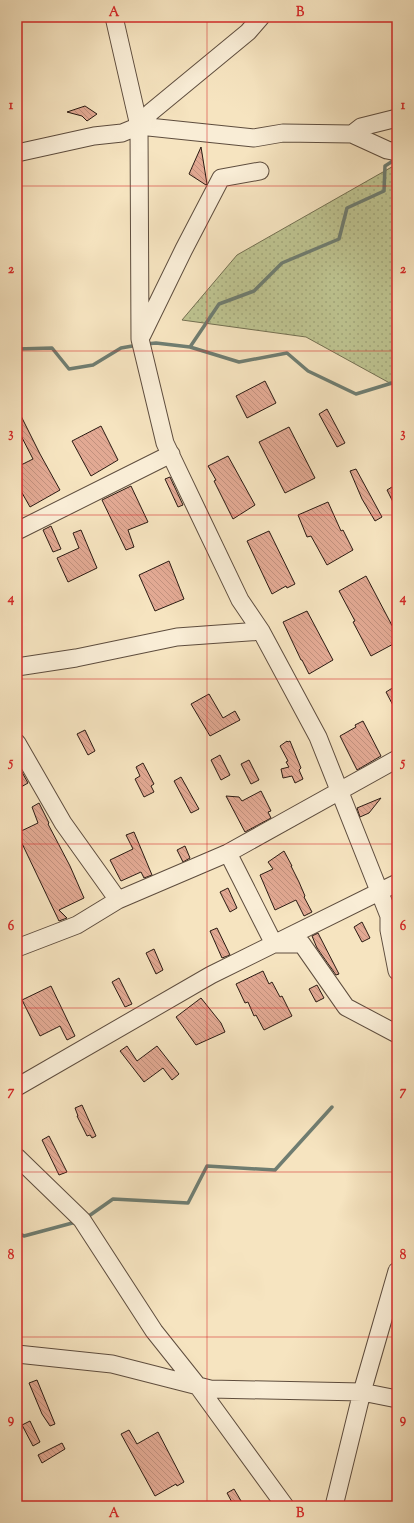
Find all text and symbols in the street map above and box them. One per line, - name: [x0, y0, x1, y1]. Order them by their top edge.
- text: A: [109, 4, 120, 22]
- text: B: [296, 4, 305, 22]
- text: 1: [9, 97, 14, 115]
- text: 1: [401, 97, 406, 115]
- text: 2: [8, 261, 15, 279]
- text: 2: [400, 261, 407, 279]
- text: 3: [8, 425, 14, 443]
- text: 3: [400, 425, 406, 443]
- text: 4: [7, 590, 15, 608]
- text: 4: [399, 590, 407, 608]
- text: 5: [8, 754, 14, 772]
- text: 5: [400, 754, 406, 772]
- text: 6: [8, 918, 15, 936]
- text: 6: [400, 918, 407, 936]
- text: 7: [8, 1083, 15, 1101]
- text: 7: [400, 1083, 407, 1101]
- text: 8: [8, 1247, 15, 1265]
- text: 8: [400, 1247, 407, 1265]
- text: 9: [8, 1411, 15, 1429]
- text: 9: [400, 1411, 407, 1429]
- text: A: [109, 1505, 120, 1523]
- text: B: [296, 1505, 305, 1523]

